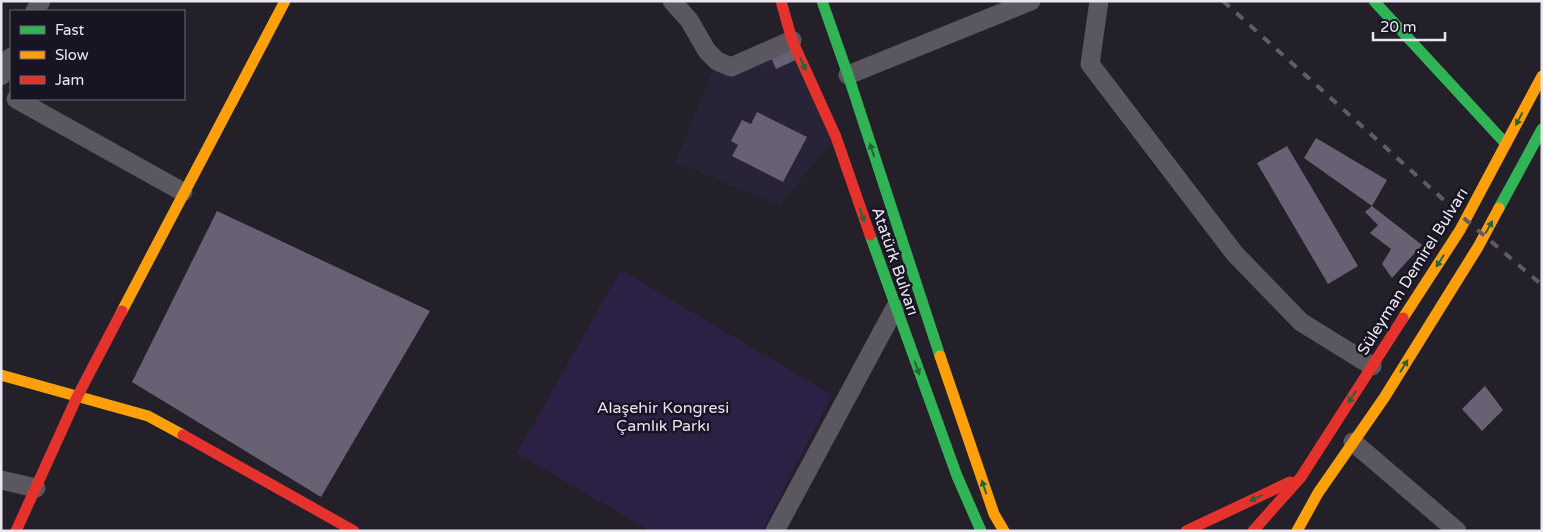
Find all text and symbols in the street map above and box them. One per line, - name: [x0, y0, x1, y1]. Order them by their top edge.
- legend: [10, 10, 185, 100]
- scale bar: [1373, 10, 1446, 42]
- text: 20 m: [1380, 18, 1417, 36]
- text: Fast: [55, 21, 85, 39]
- text: Slow: [55, 46, 89, 64]
- one-way arrow: [799, 57, 807, 71]
- text: Jam: [55, 71, 84, 89]
- one-way arrow: [1515, 112, 1523, 126]
- one-way arrow: [868, 142, 876, 157]
- street label: Süleyman Demirel Bulvarı: [1353, 184, 1473, 359]
- street label: Atatürk Bulvarı: [867, 204, 923, 318]
- one-way arrow: [859, 207, 867, 222]
- one-way arrow: [1485, 220, 1493, 235]
- one-way arrow: [1435, 254, 1445, 268]
- one-way arrow: [1399, 359, 1408, 372]
- one-way arrow: [913, 361, 921, 376]
- one-way arrow: [1347, 391, 1357, 404]
- park label: Alaşehir Kongresi Çamlık Parkı: [597, 398, 729, 436]
- one-way arrow: [980, 479, 988, 494]
- one-way arrow: [1249, 494, 1263, 502]

